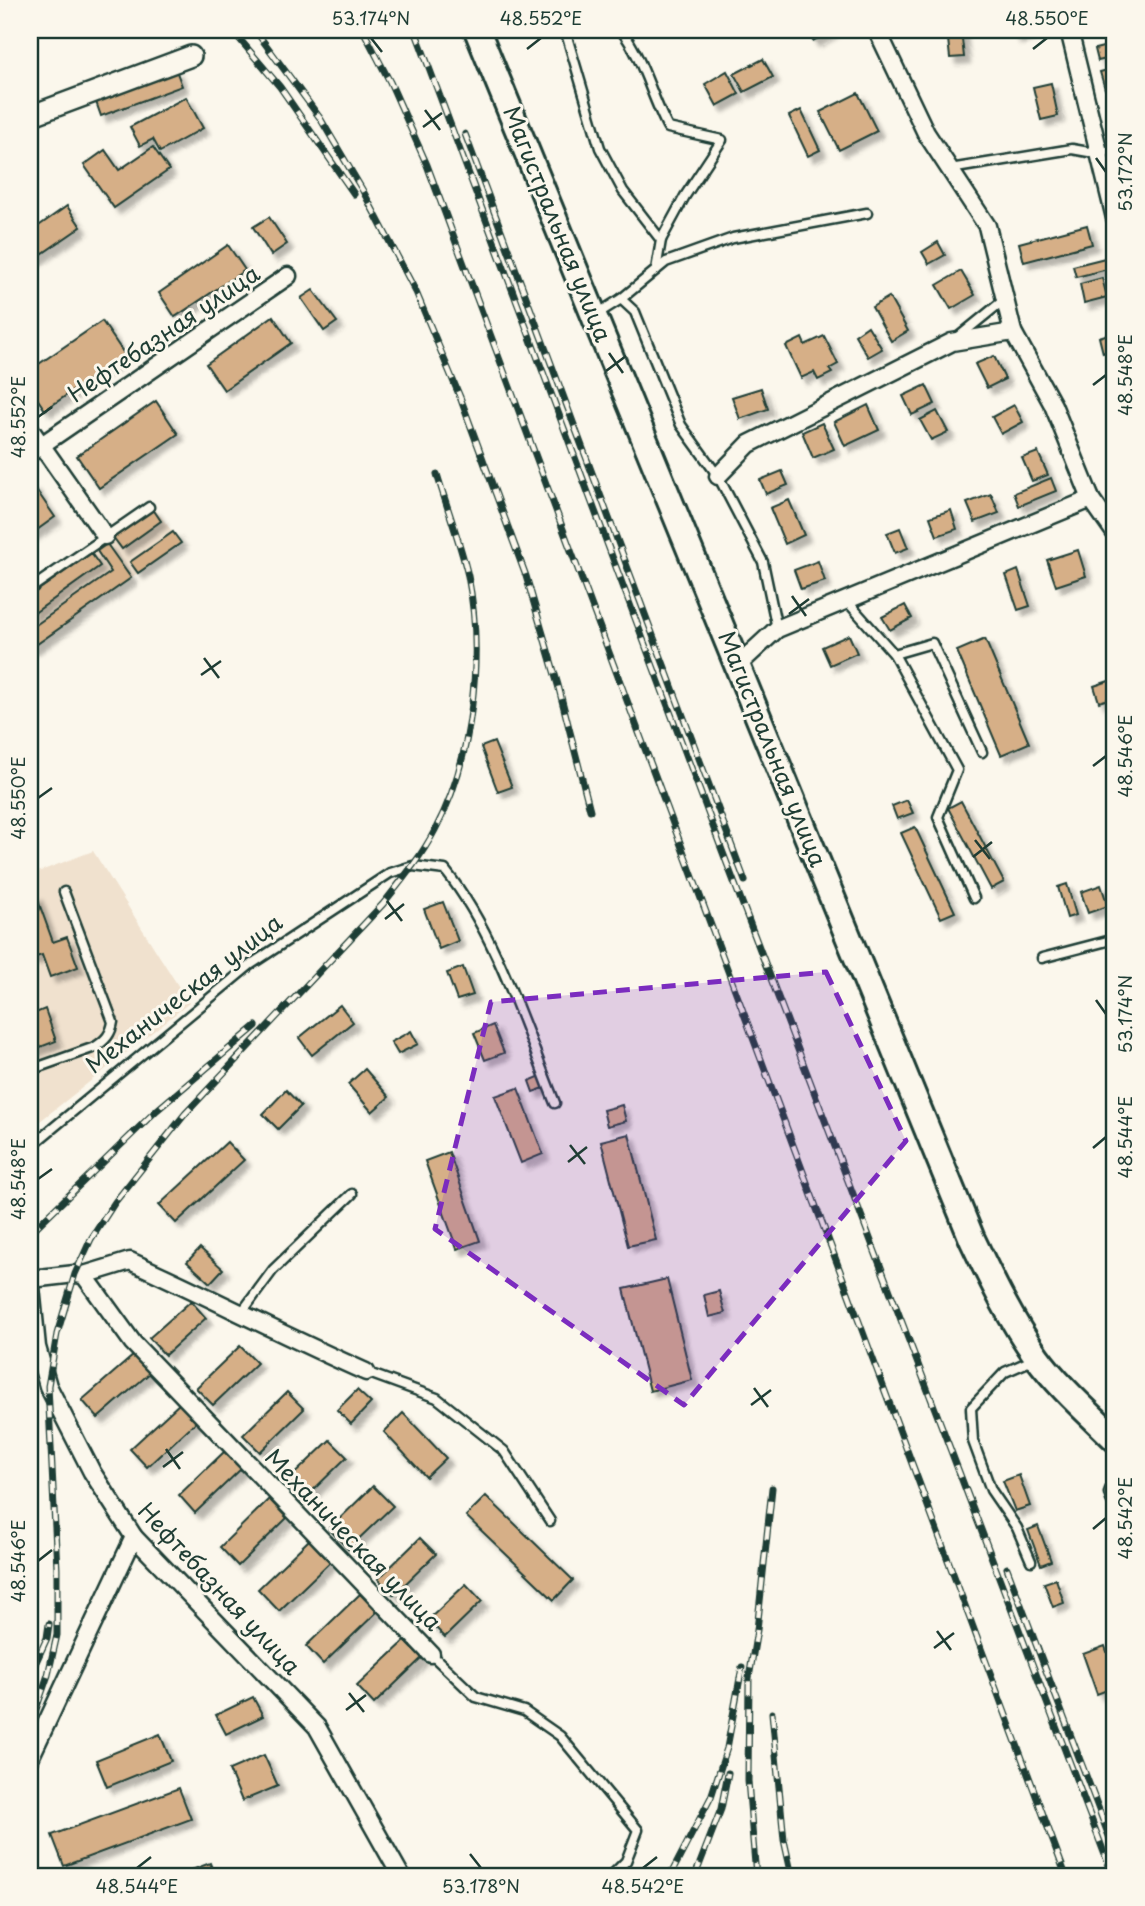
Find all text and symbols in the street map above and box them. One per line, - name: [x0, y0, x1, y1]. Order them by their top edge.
- text: 53.174°N: [332, 4, 410, 31]
- text: 48.552°E: [500, 4, 582, 31]
- text: 48.550°E: [1005, 4, 1089, 31]
- street label: Магистральная улица: [495, 100, 622, 347]
- text: 53.172°N: [1111, 132, 1138, 212]
- street label: Нефтебазная улица: [60, 255, 267, 410]
- text: 48.548°E: [1111, 334, 1138, 416]
- text: 48.552°E: [4, 376, 31, 458]
- street label: Магистральная улица: [710, 625, 837, 872]
- text: 48.546°E: [1111, 714, 1138, 798]
- text: 48.550°E: [4, 756, 31, 840]
- street label: Механическая улица: [77, 904, 290, 1081]
- text: 53.174°N: [1111, 975, 1138, 1053]
- text: 48.544°E: [1111, 1096, 1138, 1178]
- text: 48.548°E: [4, 1138, 31, 1220]
- street label: Механическая улица: [258, 1440, 451, 1638]
- text: 48.542°E: [1111, 1477, 1138, 1559]
- street label: Нефтебазная улица: [131, 1494, 310, 1683]
- text: 48.546°E: [4, 1519, 31, 1603]
- text: 48.544°E: [96, 1872, 178, 1899]
- text: 53.178°N: [442, 1872, 520, 1899]
- text: 48.542°E: [602, 1872, 684, 1899]

